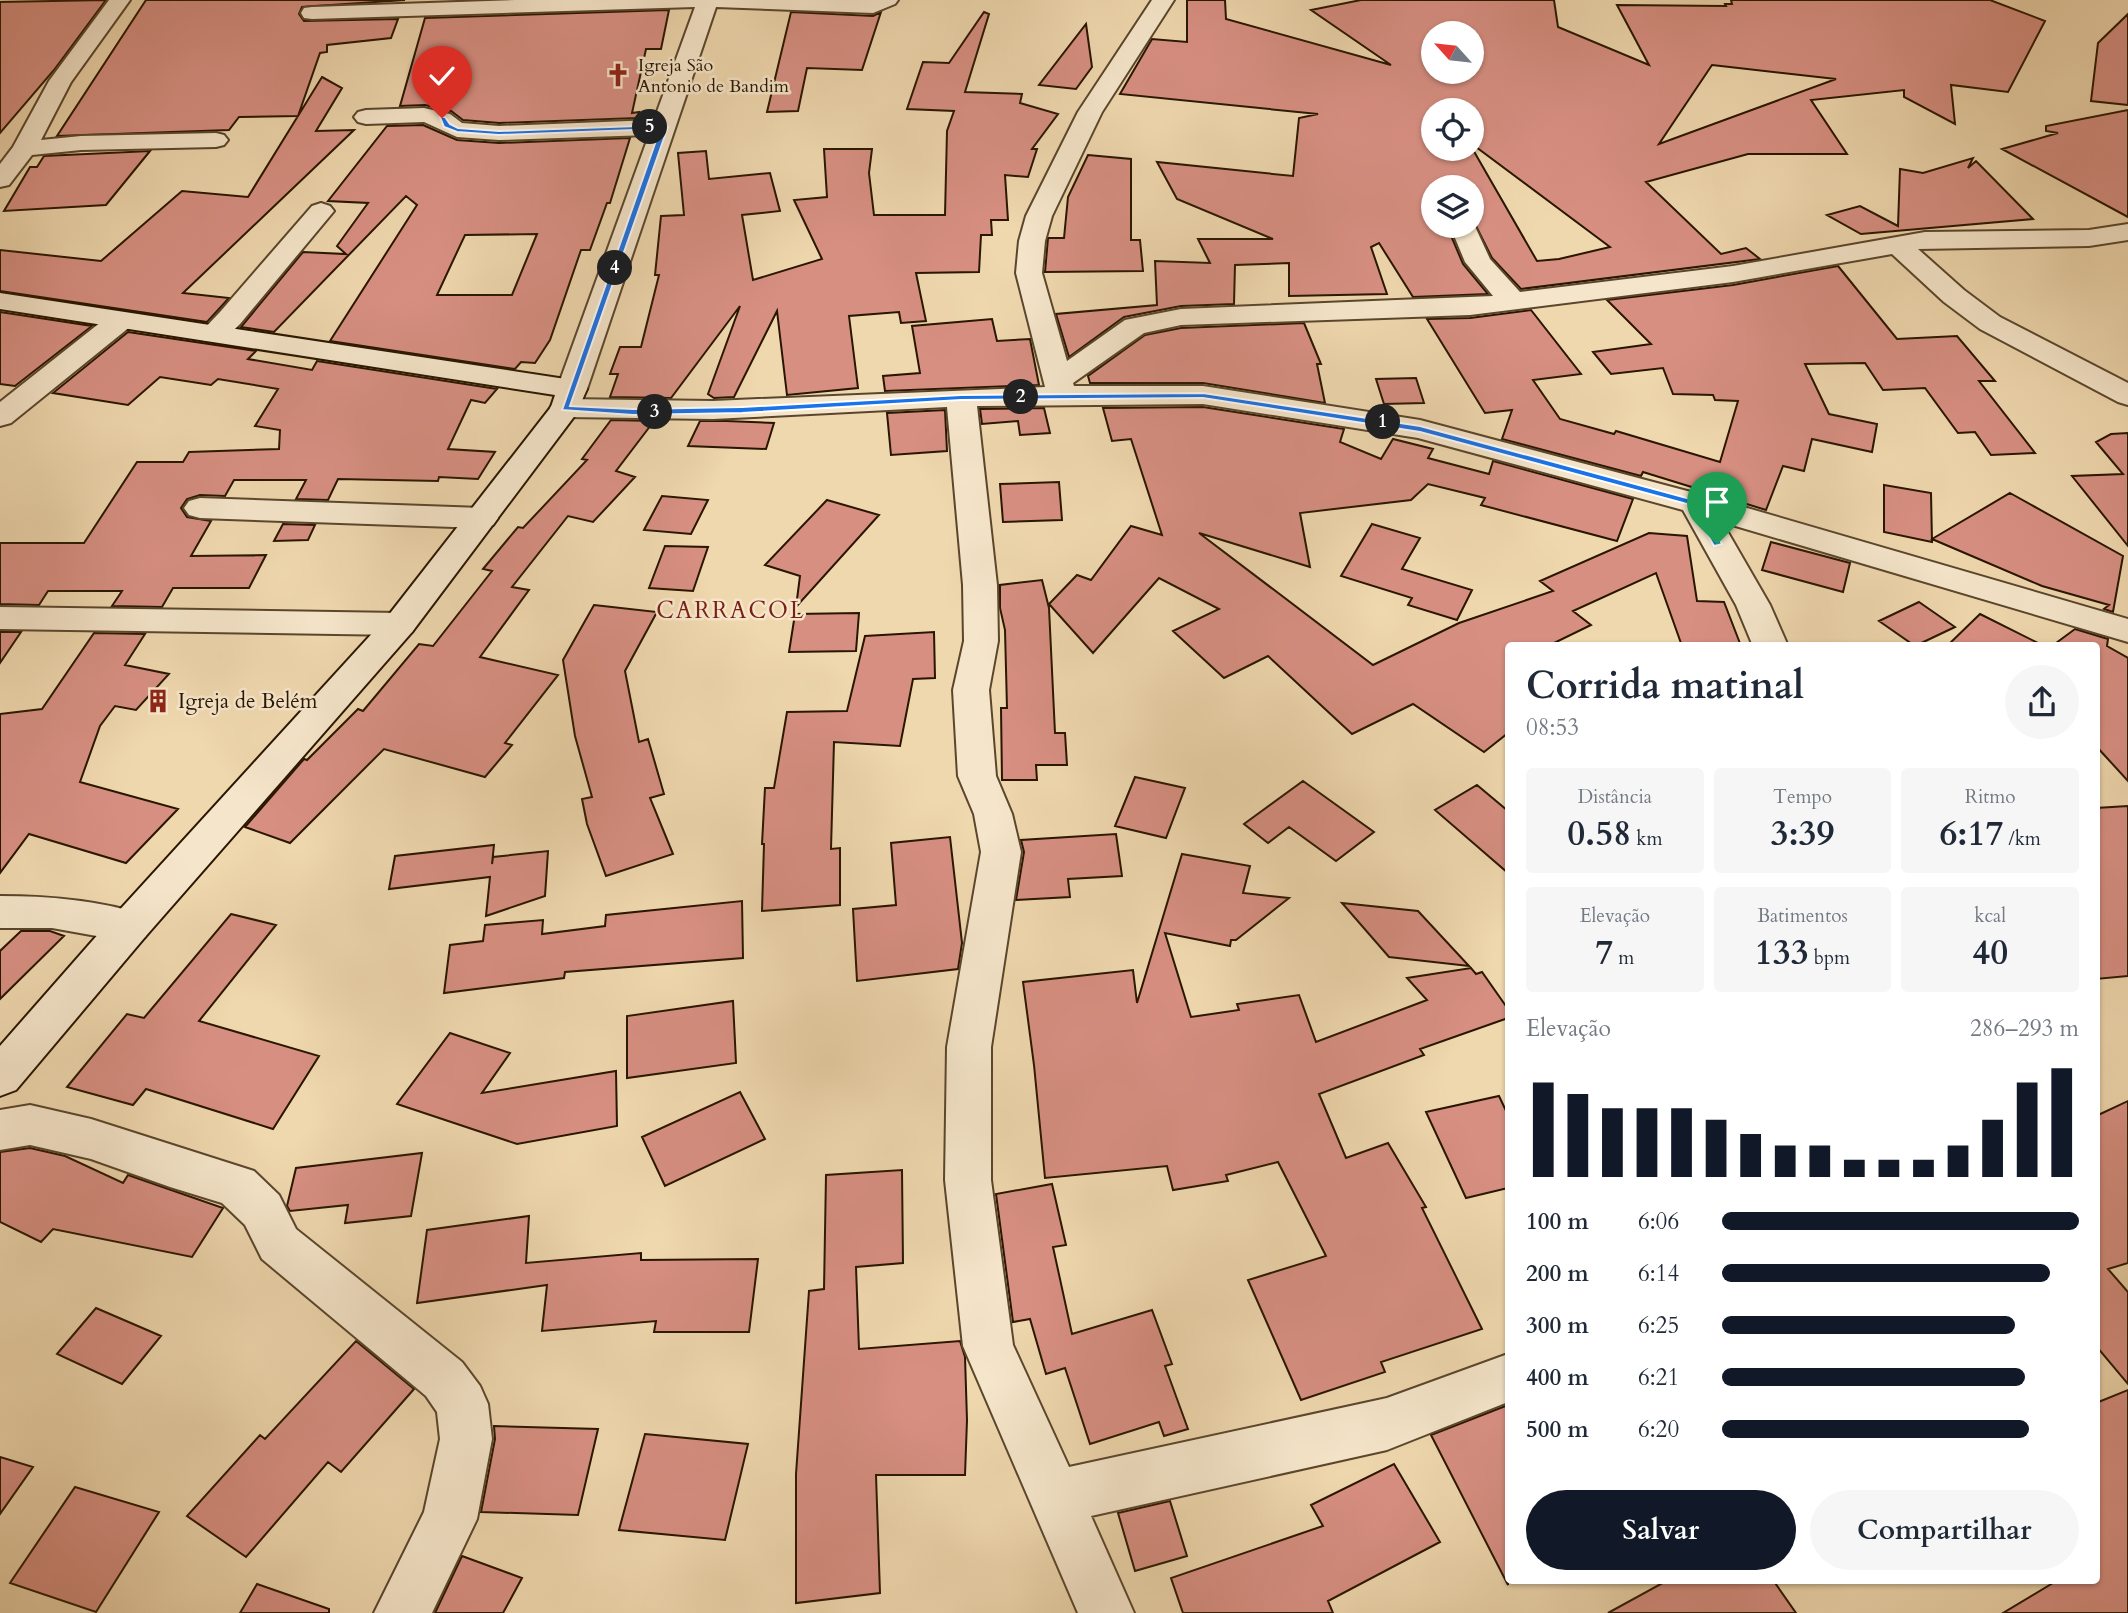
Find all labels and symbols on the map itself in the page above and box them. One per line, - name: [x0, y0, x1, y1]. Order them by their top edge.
- north arrow: [1421, 21, 1484, 84]
- pin: [412, 46, 472, 118]
- place label: Igreja São Antonio de Bandim: [638, 53, 790, 99]
- church icon: Igreja São Antonio de Bandim: [604, 61, 632, 89]
- pin: 5: [632, 110, 668, 144]
- pin: 4: [598, 250, 632, 286]
- pin: 2: [1004, 380, 1038, 414]
- pin: 3: [638, 394, 672, 430]
- pin: 1: [1366, 404, 1400, 440]
- pin: [1687, 472, 1747, 544]
- district label: CARRACOL: [656, 595, 806, 626]
- building icon: Igreja de Belém: [144, 687, 172, 715]
- place label: Igreja de Belém: [178, 687, 318, 716]

